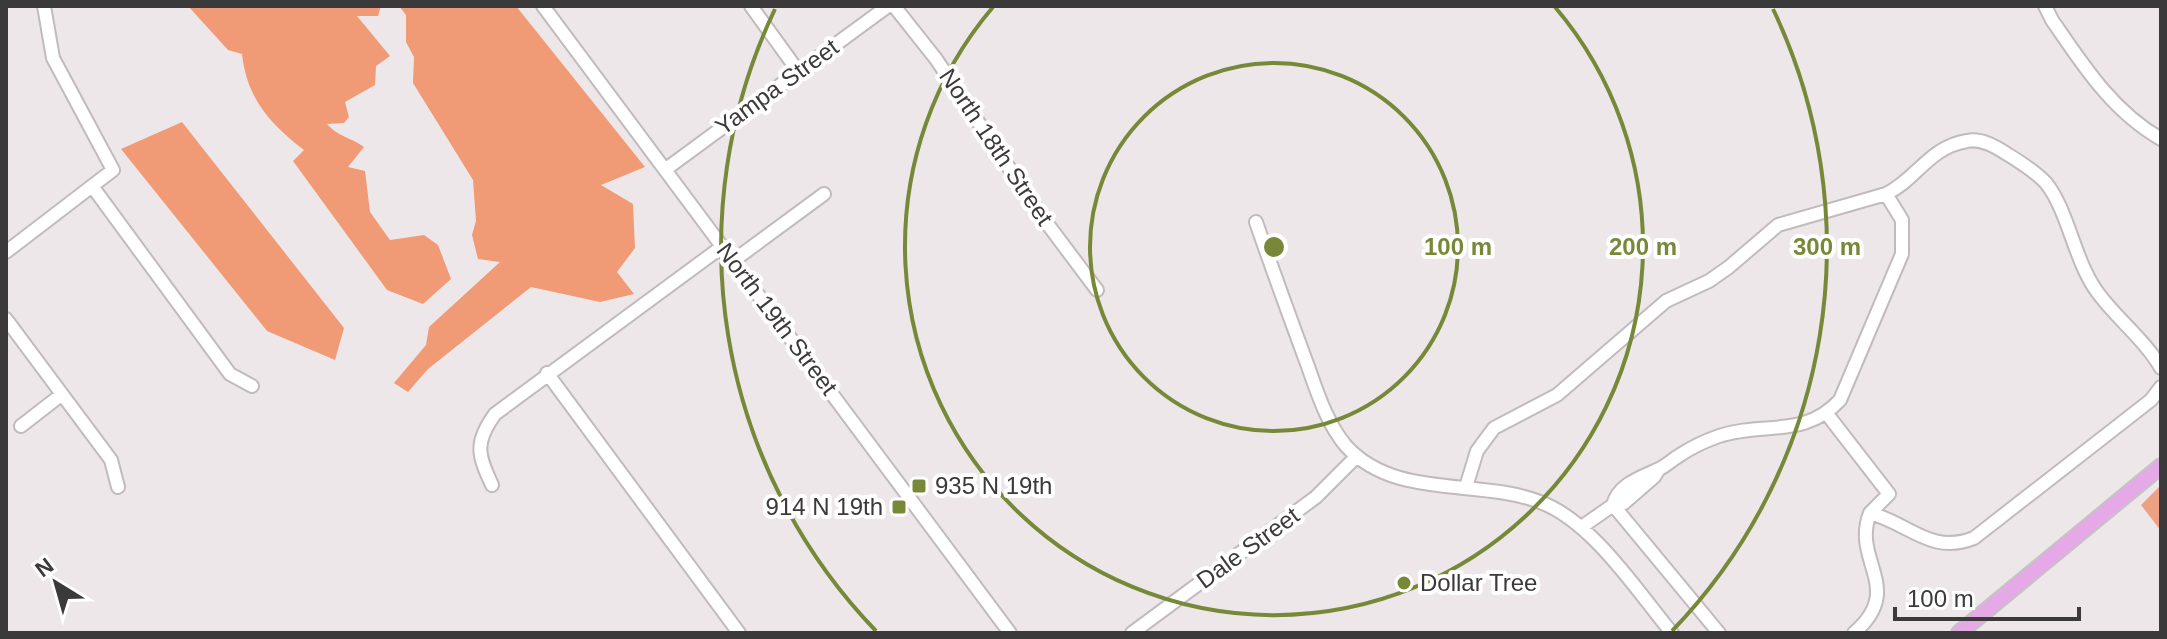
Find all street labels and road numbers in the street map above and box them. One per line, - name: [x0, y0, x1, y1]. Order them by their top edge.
- street label: Yampa Street: [710, 33, 844, 140]
- street label: North 18th Street: [934, 63, 1059, 230]
- street label: North 19th Street: [712, 238, 843, 400]
- street label: Dale Street: [1191, 501, 1304, 594]

